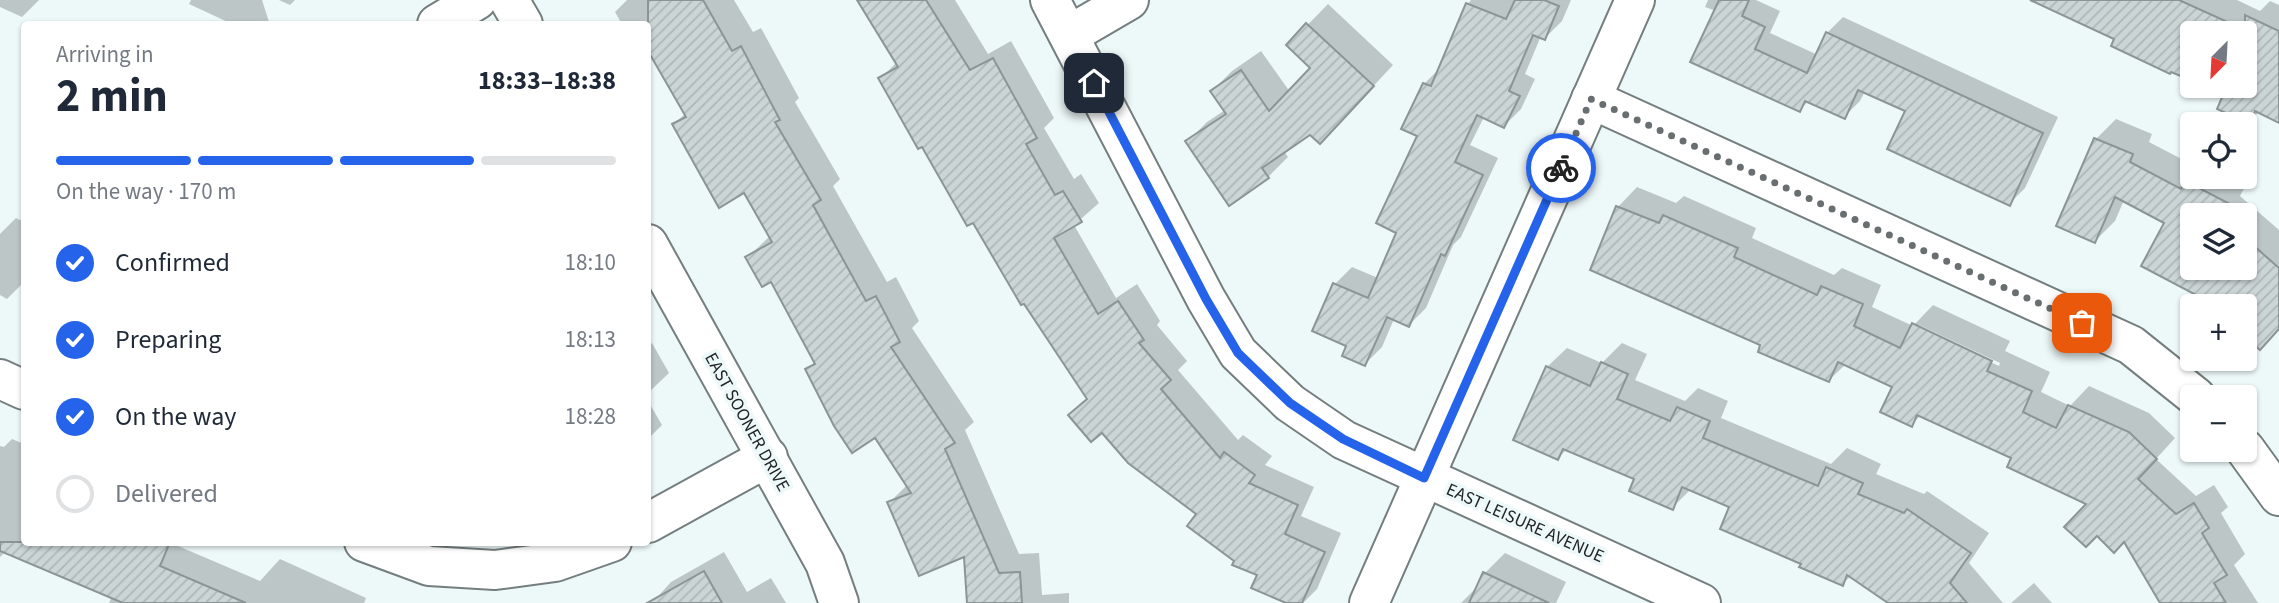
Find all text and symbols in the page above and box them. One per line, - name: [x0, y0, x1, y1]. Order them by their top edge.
- north arrow: [2180, 21, 2258, 98]
- map controls: [2180, 21, 2257, 462]
- text: Arriving in: [56, 38, 154, 71]
- pin: [1064, 53, 1124, 113]
- text: 18:33–18:38: [478, 62, 616, 99]
- text: 2 min: [56, 64, 168, 129]
- icon: home: [1075, 64, 1113, 102]
- button: locate: [2180, 112, 2257, 189]
- courier: [1526, 133, 1596, 203]
- icon: bike: [1542, 149, 1580, 187]
- text: On the way · 170 m: [56, 175, 236, 208]
- button: layers: [2180, 203, 2257, 280]
- icon: check: [56, 244, 94, 282]
- text: Confirmed: [115, 244, 230, 281]
- text: 18:10: [565, 246, 616, 279]
- pin: [2052, 293, 2112, 353]
- button: +: [2180, 294, 2257, 371]
- icon: bag: [2063, 304, 2101, 342]
- icon: check: [56, 321, 94, 359]
- text: Preparing: [115, 321, 221, 358]
- text: 18:13: [565, 323, 616, 356]
- street label: EAST SOONER DRIVE: [698, 348, 796, 496]
- button: −: [2180, 385, 2257, 462]
- icon: check: [56, 398, 94, 436]
- text: On the way: [115, 398, 236, 435]
- text: 18:28: [565, 400, 616, 433]
- text: Delivered: [115, 475, 218, 512]
- street label: EAST LEISURE AVENUE: [1442, 477, 1608, 569]

